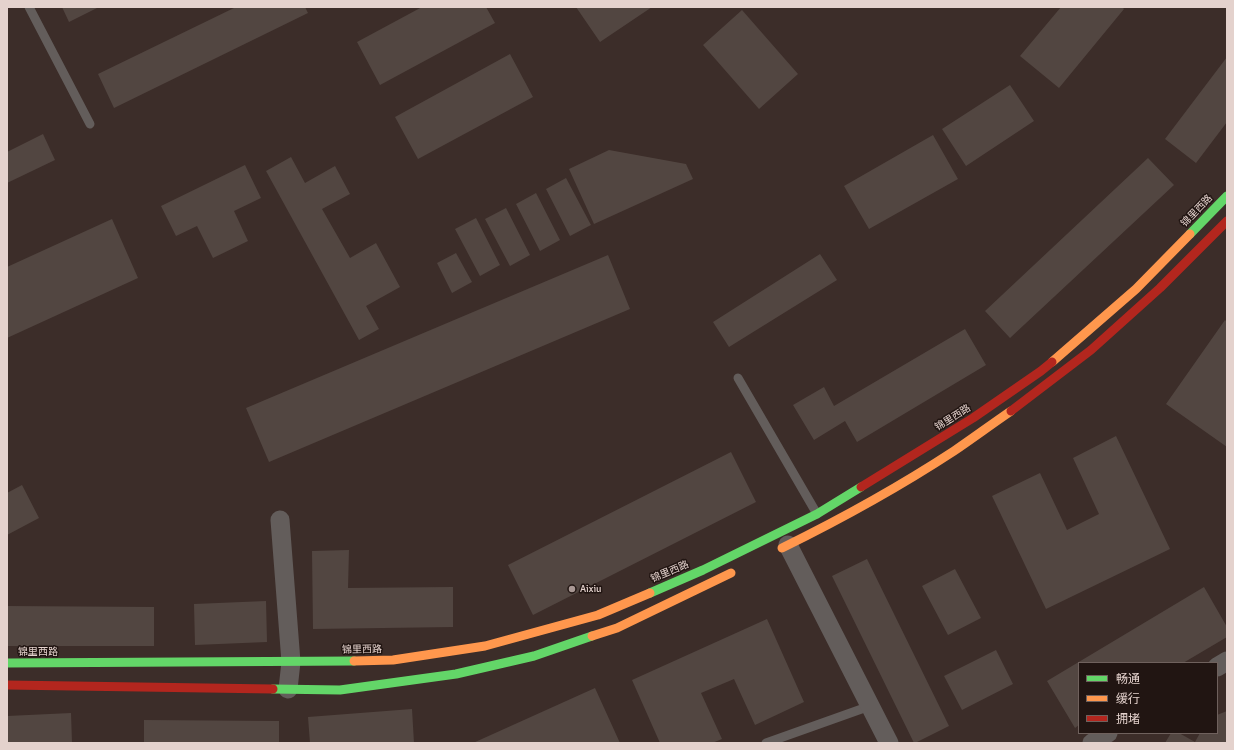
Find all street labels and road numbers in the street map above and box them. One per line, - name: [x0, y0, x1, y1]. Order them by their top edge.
- street label: 锦里西路: [1179, 192, 1215, 230]
- street label: 锦里西路: [933, 402, 973, 434]
- street label: 锦里西路: [649, 559, 691, 585]
- street label: 锦里西路: [342, 644, 382, 656]
- street label: 锦里西路: [18, 646, 58, 658]

